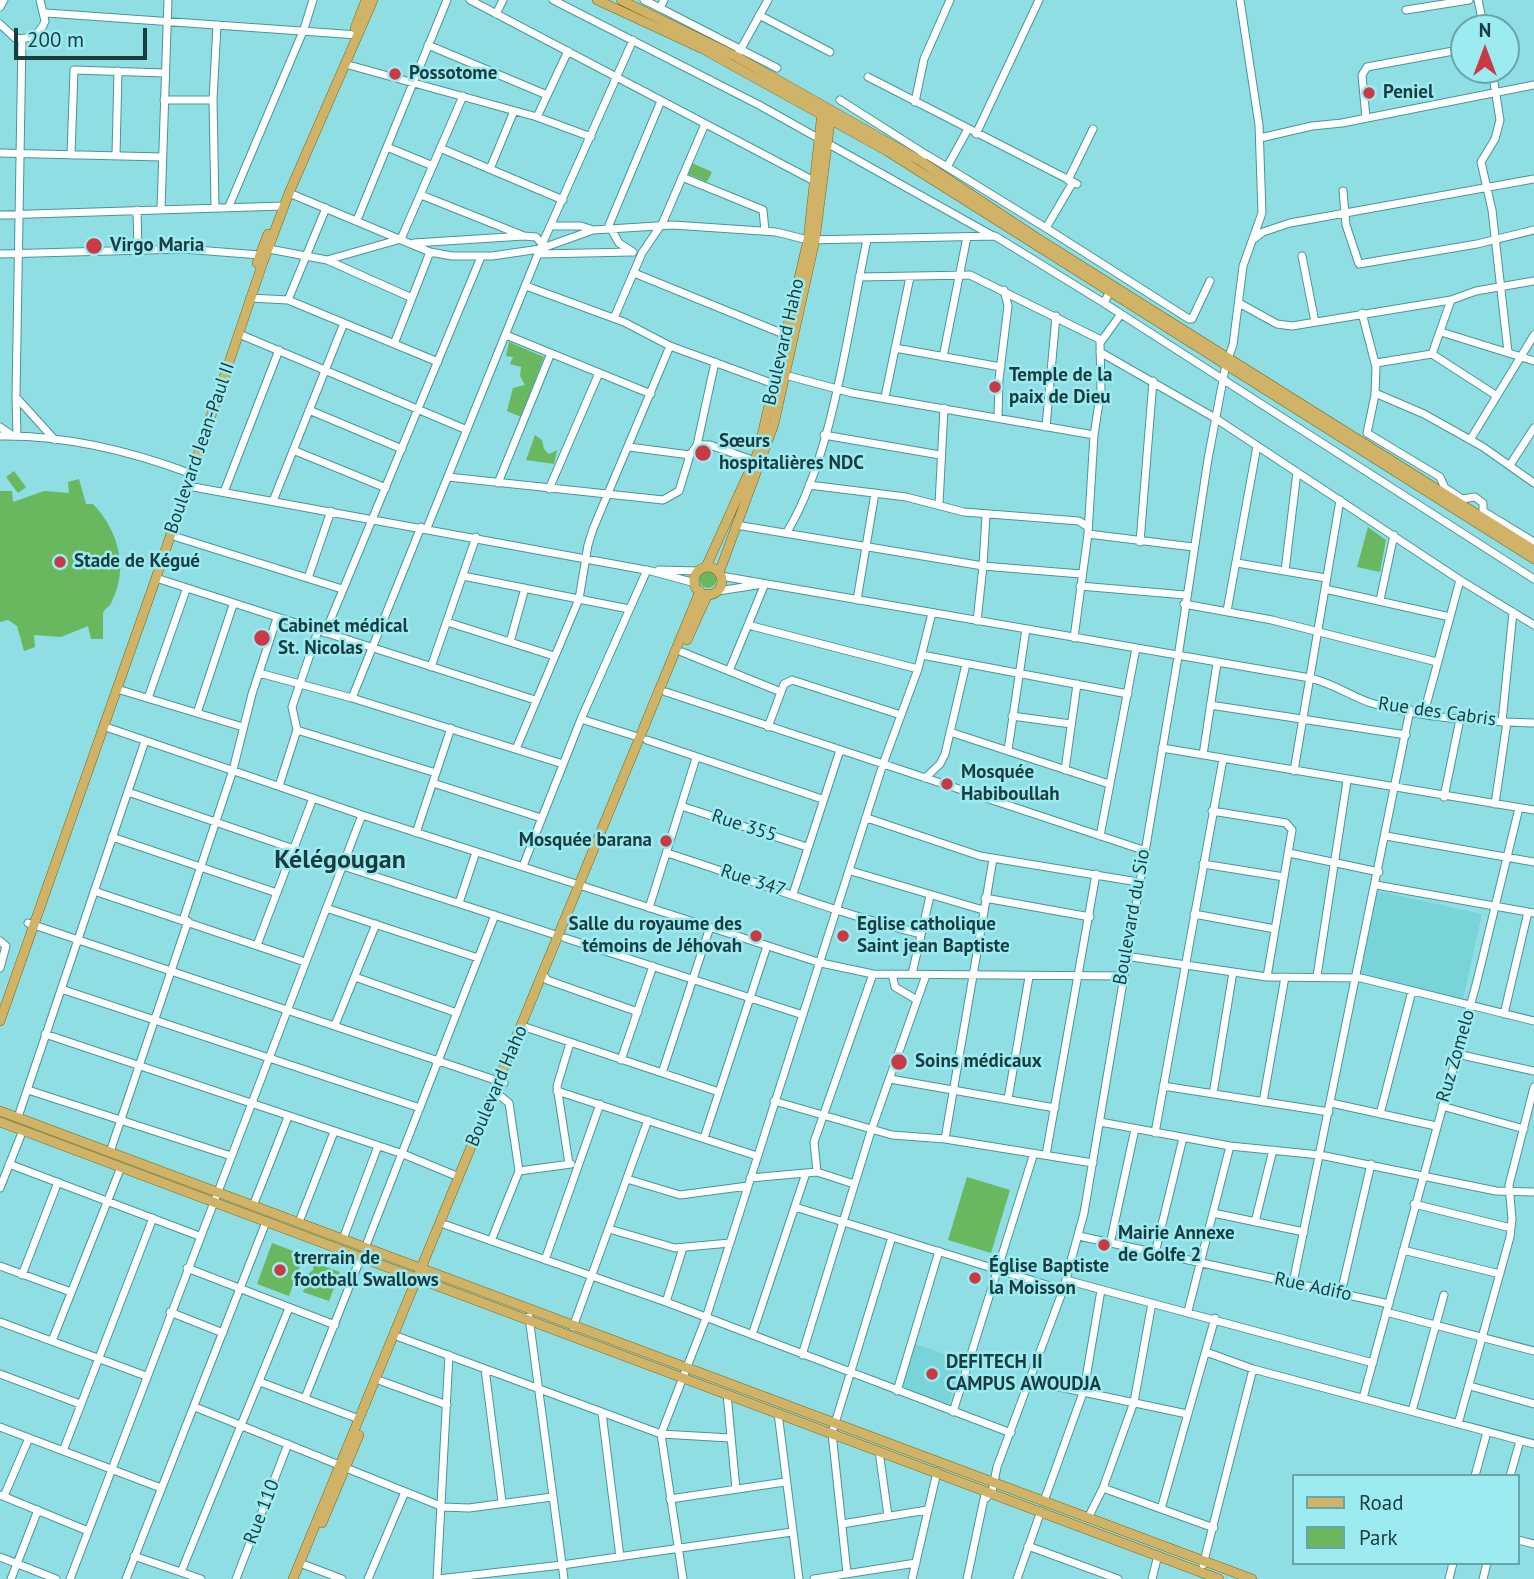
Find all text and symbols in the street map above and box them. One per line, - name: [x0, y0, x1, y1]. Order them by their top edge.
- scale bar: [18, 14, 150, 58]
- north arrow: [1450, 14, 1520, 84]
- text: N: [1479, 18, 1491, 42]
- text: 200 m: [27, 26, 84, 53]
- place label: Possotome: [409, 63, 497, 85]
- marker: Possotome: [387, 66, 403, 82]
- place label: Peniel: [1383, 82, 1434, 104]
- marker: Peniel: [1361, 85, 1377, 101]
- place label: Virgo Maria: [110, 235, 204, 257]
- marker: Virgo Maria: [84, 236, 104, 256]
- street label: Boulevard Haho: [758, 276, 810, 408]
- street label: Boulevard Jean-Paul II: [160, 359, 240, 537]
- place label: Temple de la paix de Dieu: [1009, 365, 1112, 409]
- marker: Temple de la paix de Dieu: [987, 379, 1003, 395]
- place label: Sœurs hospitalières NDC: [719, 431, 864, 475]
- marker: Sœurs hospitalières NDC: [693, 443, 713, 463]
- place label: Stade de Kégué: [74, 551, 200, 573]
- marker: Stade de Kégué: [52, 554, 68, 570]
- place label: Cabinet médical St. Nicolas: [278, 616, 408, 660]
- marker: Cabinet médical St. Nicolas: [252, 628, 272, 648]
- street label: Rue des Cabris: [1377, 692, 1497, 732]
- place label: Mosquée Habiboullah: [961, 762, 1060, 806]
- marker: Mosquée Habiboullah: [939, 776, 955, 792]
- street label: Rue 355: [709, 805, 779, 847]
- place label: Mosquée barana: [519, 830, 652, 852]
- marker: Mosquée barana: [658, 833, 674, 849]
- district label: Kélégougan: [274, 845, 406, 877]
- street label: Boulevard du Sio: [1109, 847, 1155, 987]
- street label: Rue 347: [718, 860, 788, 902]
- place label: Salle du royaume des témoins de Jéhovah: [569, 914, 742, 958]
- place label: Eglise catholique Saint jean Baptiste: [857, 914, 1010, 958]
- marker: Salle du royaume des témoins de Jéhovah: [748, 928, 764, 944]
- marker: Eglise catholique Saint jean Baptiste: [835, 928, 851, 944]
- street label: Ruz Zomelo: [1432, 1007, 1480, 1105]
- street label: Boulevard Haho: [461, 1022, 533, 1150]
- place label: Soins médicaux: [915, 1051, 1042, 1073]
- marker: Soins médicaux: [889, 1052, 909, 1072]
- place label: Mairie Annexe de Golfe 2: [1118, 1223, 1235, 1267]
- marker: Mairie Annexe de Golfe 2: [1096, 1237, 1112, 1253]
- place label: trerrain de football Swallows: [294, 1248, 439, 1292]
- place label: Église Baptiste la Moisson: [989, 1256, 1109, 1300]
- marker: trerrain de football Swallows: [272, 1262, 288, 1278]
- street label: Rue Adifo: [1272, 1268, 1354, 1306]
- marker: Église Baptiste la Moisson: [967, 1270, 983, 1286]
- place label: DEFITECH II CAMPUS AWOUDJA: [946, 1352, 1101, 1396]
- marker: DEFITECH II CAMPUS AWOUDJA: [924, 1366, 940, 1382]
- legend: [1292, 1474, 1520, 1565]
- street label: Rue 110: [239, 1477, 285, 1547]
- text: Road: [1359, 1489, 1403, 1516]
- text: Park: [1359, 1524, 1398, 1551]

